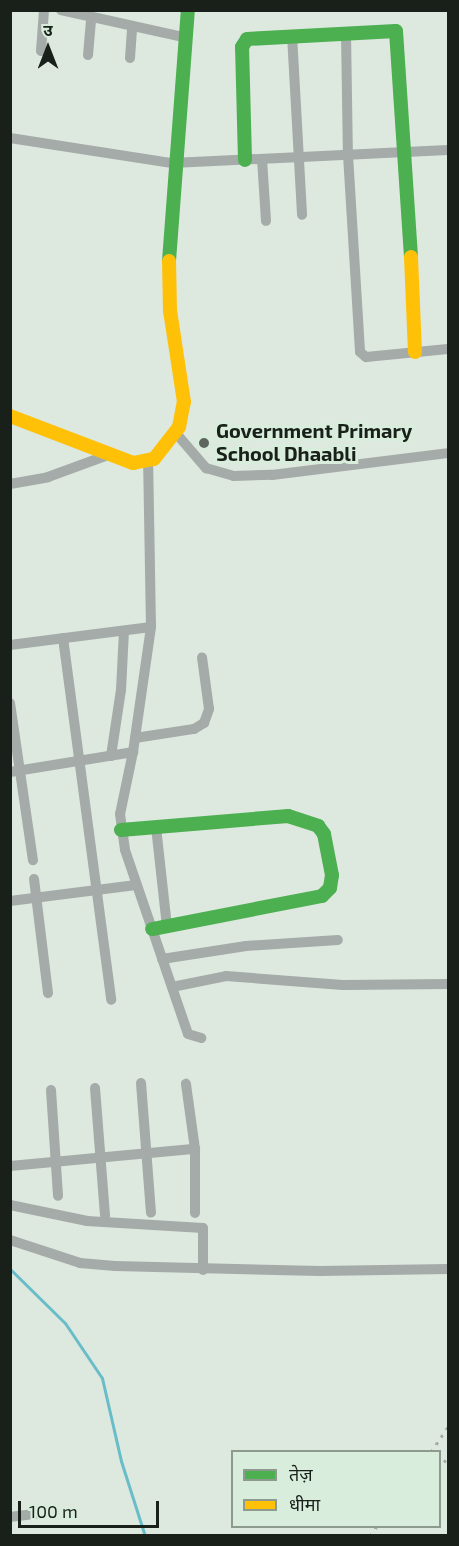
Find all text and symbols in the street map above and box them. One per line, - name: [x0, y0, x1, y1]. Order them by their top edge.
- north arrow: [18, 18, 78, 78]
- text: उ: [43, 20, 53, 39]
- place label: Government Primary School Dhaabli: [216, 419, 412, 466]
- marker: Government Primary School Dhaabli: [197, 436, 211, 450]
- legend: [231, 1450, 441, 1528]
- text: तेज़: [289, 1463, 313, 1485]
- scale bar: [21, 1489, 162, 1527]
- text: धीमा: [289, 1493, 320, 1515]
- text: 100 m: [29, 1500, 78, 1522]

